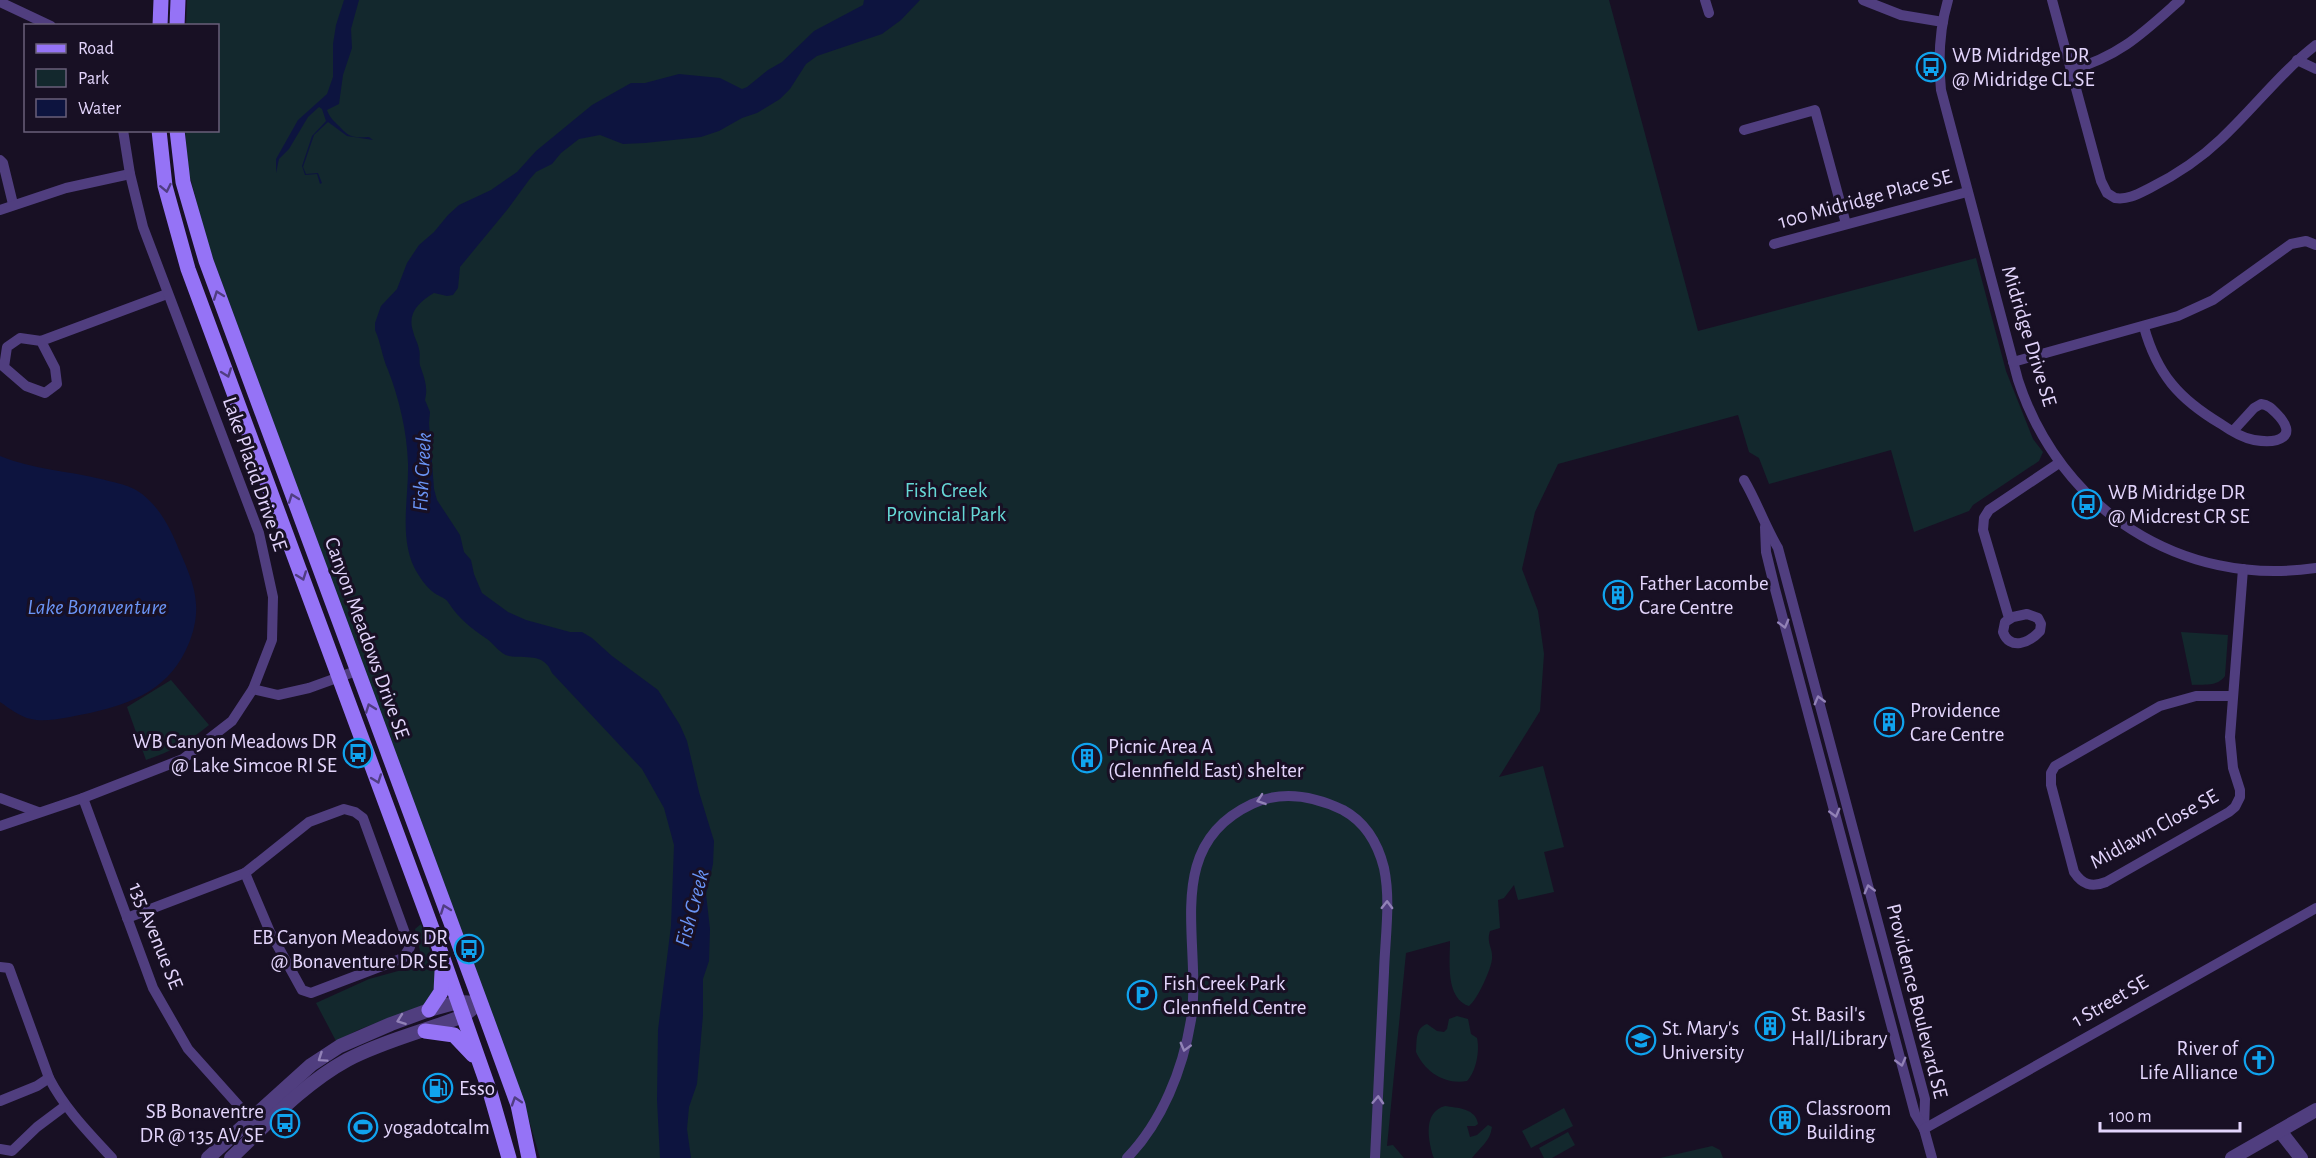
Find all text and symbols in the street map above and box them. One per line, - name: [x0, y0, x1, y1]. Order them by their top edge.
- legend: [24, 24, 219, 132]
- text: Road: [78, 40, 114, 58]
- place label: WB Midridge DR @ Midridge CL SE: [1952, 45, 2095, 90]
- bus stop icon: WB Midridge DR @ Midridge CL SE: [1915, 51, 1947, 83]
- text: Park: [78, 70, 110, 88]
- text: Water: [78, 100, 121, 118]
- street label: 100 Midridge Place SE: [1776, 166, 1954, 232]
- one-way arrow: [159, 183, 172, 193]
- street label: Midridge Drive SE: [1998, 263, 2060, 409]
- one-way arrow: [213, 290, 225, 301]
- one-way arrow: [220, 367, 232, 378]
- street label: Lake Placid Drive SE: [219, 394, 291, 554]
- water label: Fish Creek: [409, 432, 435, 512]
- park label: Fish Creek Provincial Park: [886, 480, 1006, 525]
- place label: WB Midridge DR @ Midcrest CR SE: [2108, 482, 2250, 527]
- bus stop icon: WB Midridge DR @ Midcrest CR SE: [2071, 488, 2103, 520]
- one-way arrow: [287, 493, 300, 504]
- street label: Canyon Meadows Drive SE: [321, 534, 413, 742]
- one-way arrow: [295, 570, 307, 581]
- place label: Father Lacombe Care Centre: [1639, 573, 1769, 618]
- building icon: Father Lacombe Care Centre: [1602, 579, 1634, 611]
- water label: Lake Bonaventure: [27, 596, 167, 618]
- one-way arrow: [1777, 619, 1790, 629]
- one-way arrow: [1813, 695, 1826, 705]
- place label: Providence Care Centre: [1910, 700, 2004, 745]
- one-way arrow: [365, 703, 377, 714]
- building icon: Providence Care Centre: [1873, 706, 1905, 738]
- place label: WB Canyon Meadows DR @ Lake Simcoe RI SE: [133, 731, 337, 776]
- place label: Picnic Area A (Glennfield East) shelter: [1108, 736, 1304, 781]
- bus stop icon: WB Canyon Meadows DR @ Lake Simcoe RI SE: [342, 737, 374, 769]
- building icon: Picnic Area A (Glennfield East) shelter: [1071, 742, 1103, 774]
- one-way arrow: [369, 773, 382, 784]
- street label: Midlawn Close SE: [2086, 785, 2222, 873]
- one-way arrow: [1257, 793, 1267, 806]
- one-way arrow: [1827, 807, 1840, 817]
- water label: Fish Creek: [671, 867, 713, 949]
- street label: 135 Avenue SE: [125, 880, 187, 992]
- one-way arrow: [1864, 884, 1876, 895]
- one-way arrow: [1380, 900, 1393, 909]
- street label: Providence Boulevard SE: [1883, 901, 1951, 1101]
- one-way arrow: [439, 904, 452, 914]
- place label: EB Canyon Meadows DR @ Bonaventure DR SE: [252, 927, 448, 972]
- bus stop icon: EB Canyon Meadows DR @ Bonaventure DR SE: [453, 933, 485, 965]
- street label: 1 Street SE: [2069, 971, 2151, 1031]
- place label: Fish Creek Park Glennfield Centre: [1163, 973, 1307, 1018]
- parking icon: Fish Creek Park Glennfield Centre: [1126, 979, 1158, 1011]
- place label: St. Basil's Hall/Library: [1791, 1004, 1888, 1049]
- building icon: St. Basil's Hall/Library: [1754, 1010, 1786, 1042]
- one-way arrow: [396, 1013, 407, 1025]
- place label: St. Mary's University: [1662, 1018, 1744, 1063]
- school or university icon: St. Mary's University: [1625, 1024, 1657, 1056]
- place label: River of Life Alliance: [2139, 1038, 2240, 1083]
- one-way arrow: [1179, 1042, 1192, 1052]
- church icon: River of Life Alliance: [2243, 1044, 2275, 1076]
- one-way arrow: [318, 1051, 329, 1062]
- one-way arrow: [1894, 1056, 1906, 1067]
- fuel station icon: Esso: [422, 1072, 454, 1104]
- place label: Esso: [459, 1078, 495, 1099]
- one-way arrow: [1371, 1095, 1384, 1104]
- scale bar: [2100, 1095, 2240, 1133]
- one-way arrow: [511, 1096, 523, 1107]
- place label: Classroom Building: [1806, 1098, 1891, 1143]
- place label: SB Bonaventre DR @ 135 AV SE: [139, 1101, 264, 1146]
- building icon: Classroom Building: [1769, 1104, 1801, 1136]
- bus stop icon: SB Bonaventre DR @ 135 AV SE: [269, 1107, 301, 1139]
- text: 100 m: [2109, 1108, 2152, 1126]
- sports icon: yogadotcalm: [347, 1111, 379, 1143]
- place label: yogadotcalm: [383, 1117, 490, 1138]

